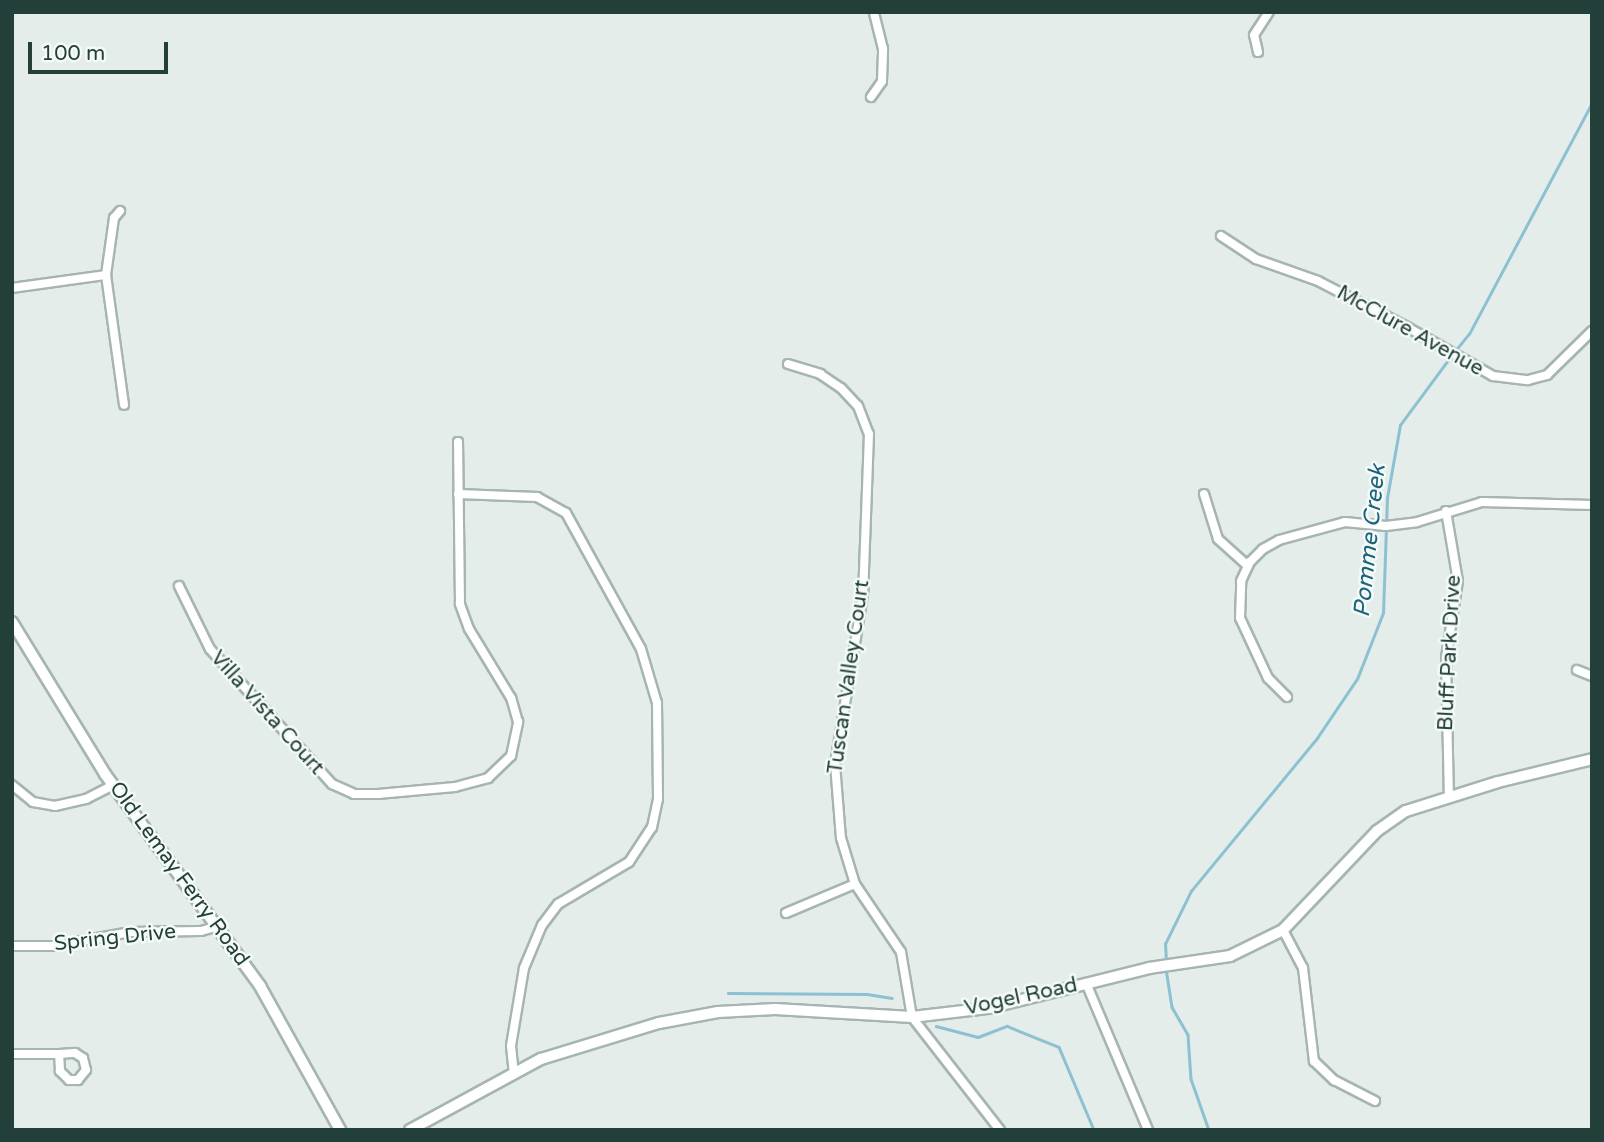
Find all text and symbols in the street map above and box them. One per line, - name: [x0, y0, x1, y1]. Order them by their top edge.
- scale bar: [32, 28, 172, 72]
- text: 100 m: [41, 41, 105, 66]
- street label: McClure Avenue: [1332, 280, 1488, 382]
- water label: Pomme Creek: [1348, 463, 1392, 619]
- street label: Bluff Park Drive: [1433, 574, 1467, 732]
- street label: Tuscan Valley Court: [823, 578, 875, 776]
- street label: Villa Vista Court: [205, 646, 329, 780]
- street label: Old Lemay Ferry Road: [104, 777, 254, 971]
- street label: Spring Drive: [53, 919, 177, 957]
- street label: Vogel Road: [962, 973, 1080, 1021]

